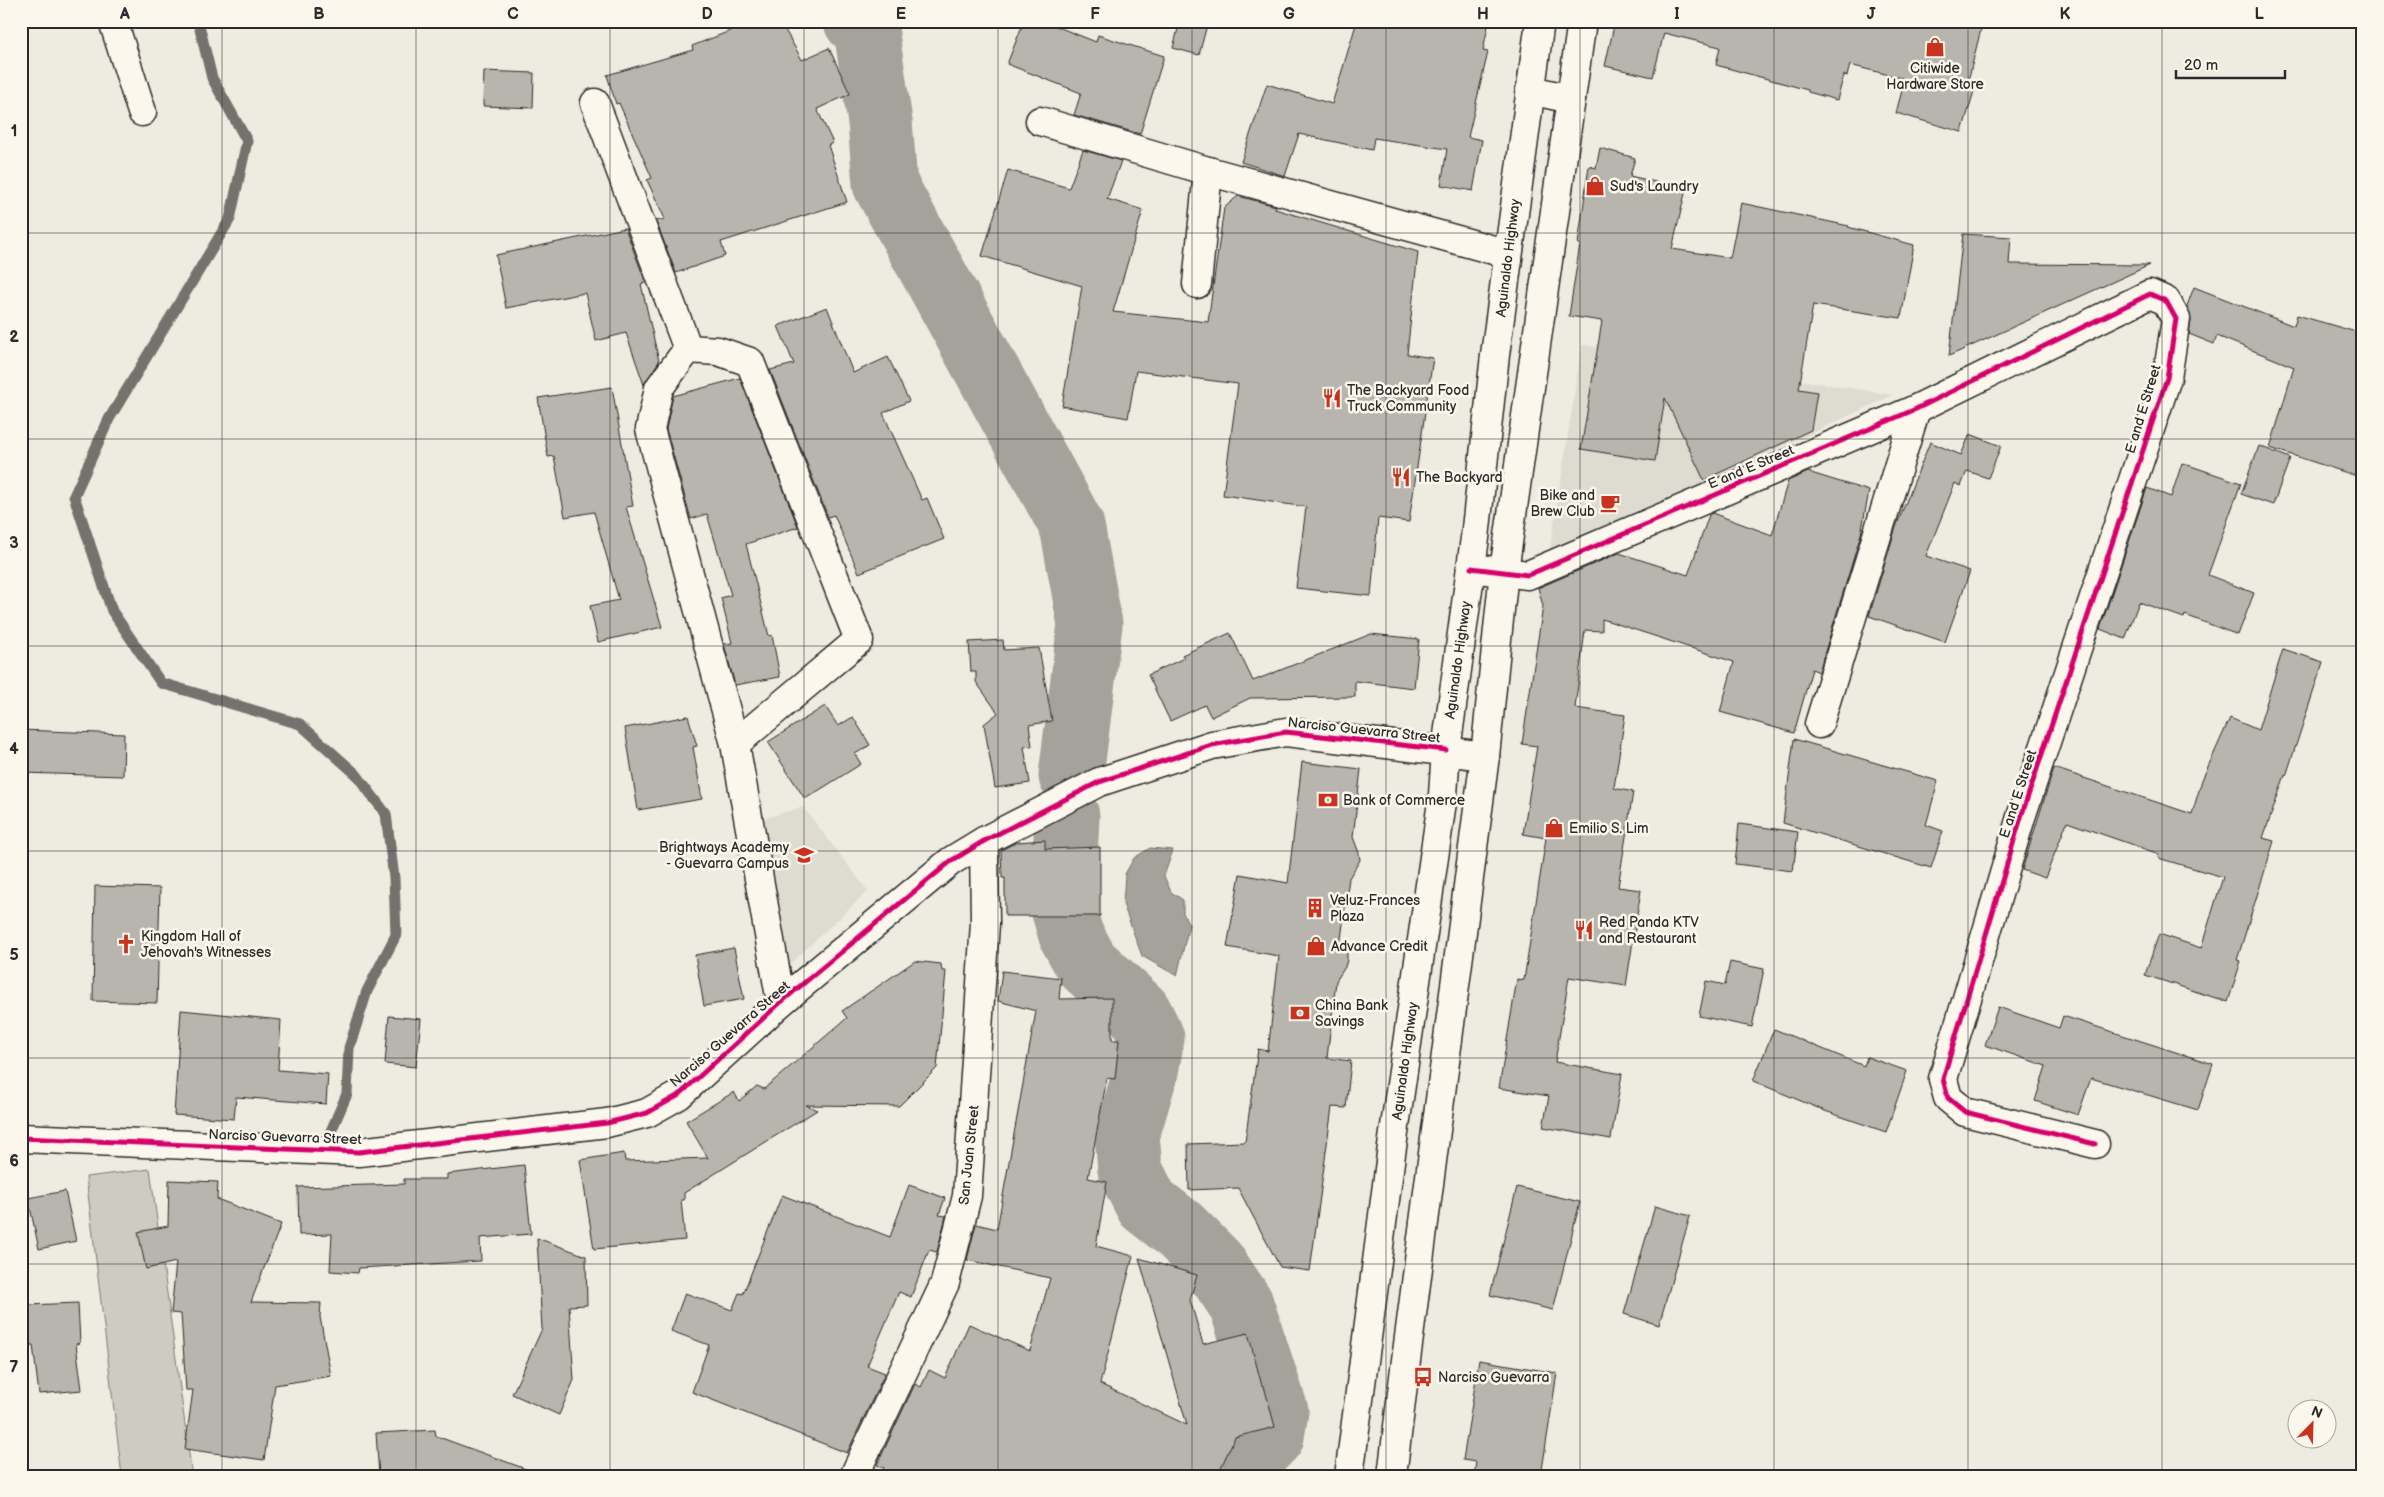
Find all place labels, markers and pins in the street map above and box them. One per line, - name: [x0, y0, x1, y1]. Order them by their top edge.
- shop icon: Citiwide Hardware Store: [1924, 36, 1946, 58]
- place label: Citiwide Hardware Store: [1886, 60, 1984, 93]
- shop icon: Sud's Laundry: [1584, 175, 1606, 197]
- place label: Sud's Laundry: [1610, 178, 1699, 195]
- place label: The Backyard Food Truck Community: [1347, 382, 1469, 415]
- restaurant icon: The Backyard Food Truck Community: [1321, 387, 1343, 409]
- restaurant icon: The Backyard: [1390, 466, 1412, 488]
- place label: The Backyard: [1416, 469, 1503, 486]
- place label: Bike and Brew Club: [1530, 487, 1595, 520]
- cafe icon: Bike and Brew Club: [1599, 492, 1621, 514]
- bank icon: Bank of Commerce: [1317, 789, 1339, 811]
- place label: Bank of Commerce: [1343, 792, 1465, 809]
- shop icon: Emilio S. Lim: [1543, 817, 1565, 839]
- place label: Emilio S. Lim: [1569, 820, 1649, 837]
- place label: Brightways Academy - Guevarra Campus: [659, 839, 790, 872]
- school or university icon: Brightways Academy - Guevarra Campus: [793, 844, 815, 866]
- place label: Veluz-Frances Plaza: [1330, 892, 1420, 925]
- building icon: Veluz-Frances Plaza: [1304, 897, 1326, 919]
- place label: Red Panda KTV and Restaurant: [1599, 914, 1699, 947]
- restaurant icon: Red Panda KTV and Restaurant: [1573, 919, 1595, 941]
- place label: Kingdom Hall of Jehovah's Witnesses: [141, 928, 271, 961]
- church icon: Kingdom Hall of Jehovah's Witnesses: [115, 933, 137, 955]
- shop icon: Advance Credit: [1305, 935, 1327, 957]
- place label: Advance Credit: [1331, 938, 1429, 955]
- place label: China Bank Savings: [1315, 997, 1388, 1030]
- bank icon: China Bank Savings: [1289, 1002, 1311, 1024]
- bus stop icon: Narciso Guevarra: [1412, 1366, 1434, 1388]
- place label: Narciso Guevarra: [1438, 1369, 1549, 1386]

